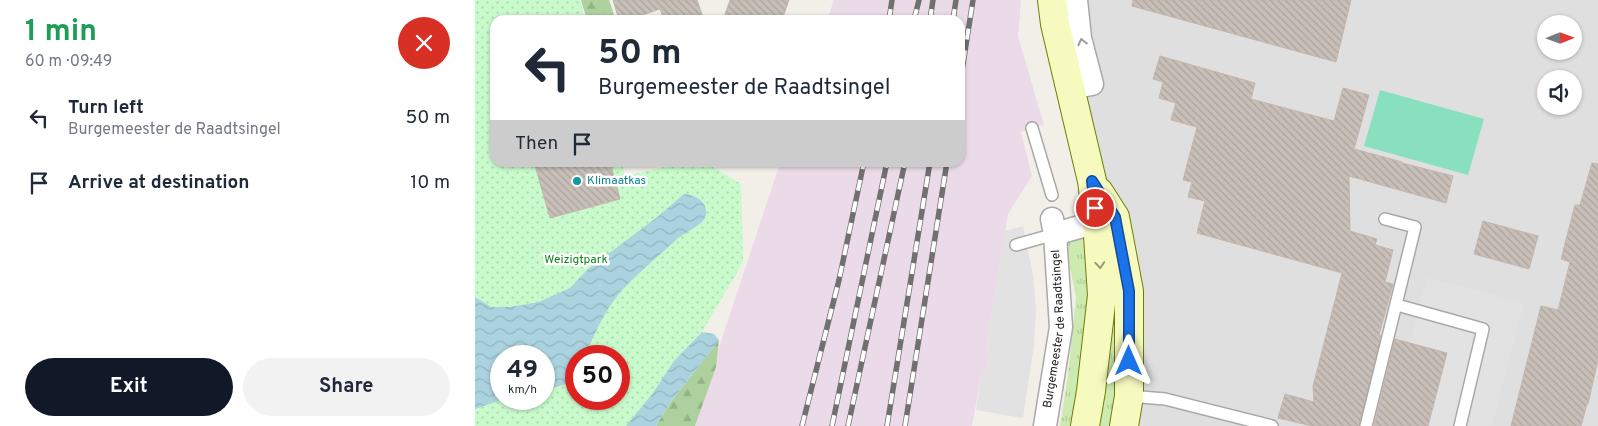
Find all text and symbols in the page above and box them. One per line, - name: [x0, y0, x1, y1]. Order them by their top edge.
- text: 1 min: [25, 14, 97, 51]
- north arrow: [1537, 15, 1583, 60]
- map controls: [1537, 15, 1582, 115]
- button: close: [398, 17, 450, 69]
- text: 50 m: [598, 32, 682, 76]
- icon: left: [515, 35, 580, 100]
- one-way arrow: [1077, 38, 1088, 47]
- text: 60 m · 09:49: [25, 52, 112, 72]
- button: sound: [1537, 70, 1582, 115]
- text: Burgemeester de Raadtsingel: [598, 75, 890, 102]
- text: Turn left: [68, 96, 144, 120]
- icon: left: [25, 104, 53, 132]
- text: 50 m: [405, 106, 450, 130]
- text: Burgemeester de Raadtsingel: [68, 120, 281, 140]
- icon: arrive: [568, 130, 596, 158]
- text: Then: [515, 132, 558, 156]
- icon: arrive: [25, 169, 53, 197]
- text: Arrive at destination: [68, 171, 249, 195]
- text: 10 m: [410, 171, 450, 195]
- place label: Klimaatkas: [587, 173, 646, 189]
- marker: Klimaatkas: [571, 175, 583, 187]
- pin: [1074, 187, 1116, 229]
- icon: arrive: [1081, 194, 1109, 222]
- street label: Burgemeester de Raadtsingel: [1040, 249, 1069, 409]
- park label: Weizigtpark: [544, 252, 608, 268]
- one-way arrow: [1094, 261, 1105, 269]
- position arrow: [1102, 334, 1154, 386]
- speed limit sign: 50: [565, 345, 630, 410]
- text: 49: [507, 355, 538, 387]
- button: Exit: [25, 358, 233, 416]
- button: Share: [243, 358, 450, 416]
- text: km/h: [508, 382, 537, 398]

